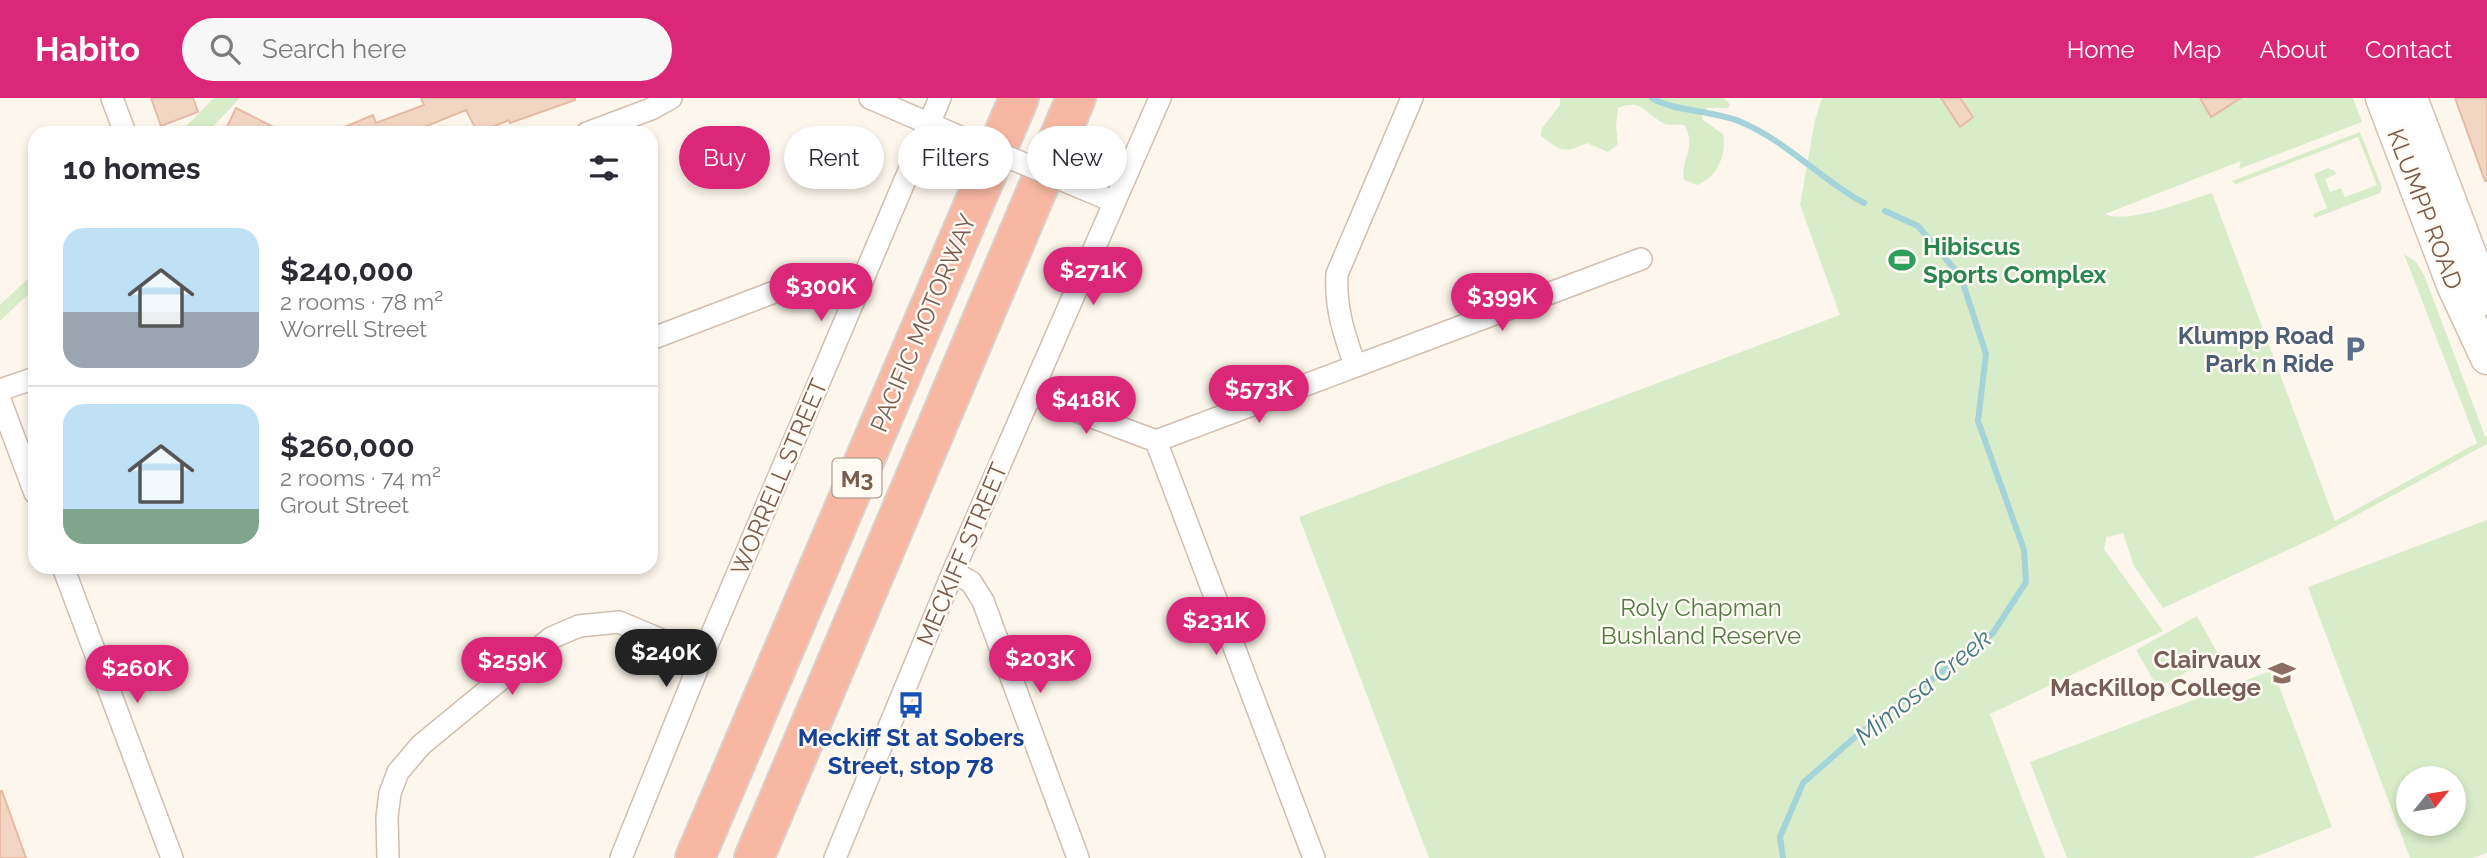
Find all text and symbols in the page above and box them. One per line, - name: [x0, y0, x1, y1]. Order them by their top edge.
- search box: [182, 18, 672, 81]
- text: Habito: [35, 30, 140, 69]
- icon: search: [206, 30, 244, 68]
- text: Search here: [262, 34, 406, 64]
- text: Home: [2067, 35, 2135, 64]
- text: Map: [2173, 35, 2221, 64]
- text: About: [2259, 35, 2327, 64]
- text: Contact: [2365, 35, 2452, 64]
- street label: KLUMPP ROAD: [2381, 125, 2469, 293]
- chip: Buy: [679, 126, 770, 189]
- chip: Rent: [784, 126, 884, 189]
- chip: Filters: [898, 126, 1013, 189]
- chip: New: [1027, 126, 1127, 189]
- icon: filters: [585, 149, 623, 187]
- text: 10 homes: [63, 151, 200, 186]
- street label: PACIFIC MOTORWAY: [864, 209, 982, 436]
- place label: Hibiscus Sports Complex: [1923, 232, 2107, 289]
- sports icon: Hibiscus Sports Complex: [1887, 245, 1917, 275]
- pin: $271K: [1044, 248, 1142, 307]
- text: $240,000: [280, 253, 414, 288]
- icon: home: [119, 256, 203, 340]
- text: $271K: [1059, 256, 1127, 283]
- pin: $300K: [772, 264, 870, 323]
- text: $300K: [786, 272, 856, 299]
- pin: $399K: [1453, 274, 1551, 333]
- text: $399K: [1467, 282, 1537, 309]
- text: 2 rooms · 78 m²: [280, 288, 443, 315]
- text: Worrell Street: [280, 315, 427, 342]
- place label: Klumpp Road Park n Ride: [2178, 321, 2334, 378]
- parking icon: Klumpp Road Park n Ride: [2340, 334, 2370, 364]
- pin: $573K: [1210, 366, 1308, 425]
- street label: WORRELL STREET: [725, 374, 834, 580]
- text: $573K: [1225, 374, 1293, 401]
- pin: $418K: [1037, 376, 1135, 436]
- text: $418K: [1052, 385, 1120, 412]
- text: $260,000: [280, 429, 415, 464]
- icon: home: [119, 432, 203, 516]
- road number: M3: [832, 458, 882, 498]
- street label: MECKIFF STREET: [910, 458, 1014, 650]
- text: 2 rooms · 74 m²: [280, 464, 441, 491]
- text: Grout Street: [280, 491, 409, 518]
- park label: Roly Chapman Bushland Reserve: [1601, 593, 1801, 650]
- pin: $231K: [1167, 598, 1265, 657]
- text: $231K: [1182, 606, 1250, 633]
- water label: Mimosa Creek: [1849, 623, 1997, 751]
- pin: $240K: [617, 630, 715, 689]
- pin: $203K: [991, 636, 1089, 695]
- pin: $259K: [463, 638, 561, 697]
- text: $240K: [631, 638, 701, 665]
- text: $203K: [1005, 644, 1075, 671]
- place label: Clairvaux MacKillop College: [2050, 645, 2261, 702]
- pin: $260K: [88, 646, 186, 705]
- text: $259K: [477, 646, 547, 673]
- text: $260K: [101, 654, 173, 681]
- school or university icon: Clairvaux MacKillop College: [2267, 658, 2297, 688]
- bus stop icon: Meckiff St at Sobers Street, stop 78: [896, 690, 926, 720]
- place label: Meckiff St at Sobers Street, stop 78: [798, 723, 1024, 780]
- north arrow: [2396, 766, 2466, 836]
- map controls: [2396, 766, 2466, 836]

